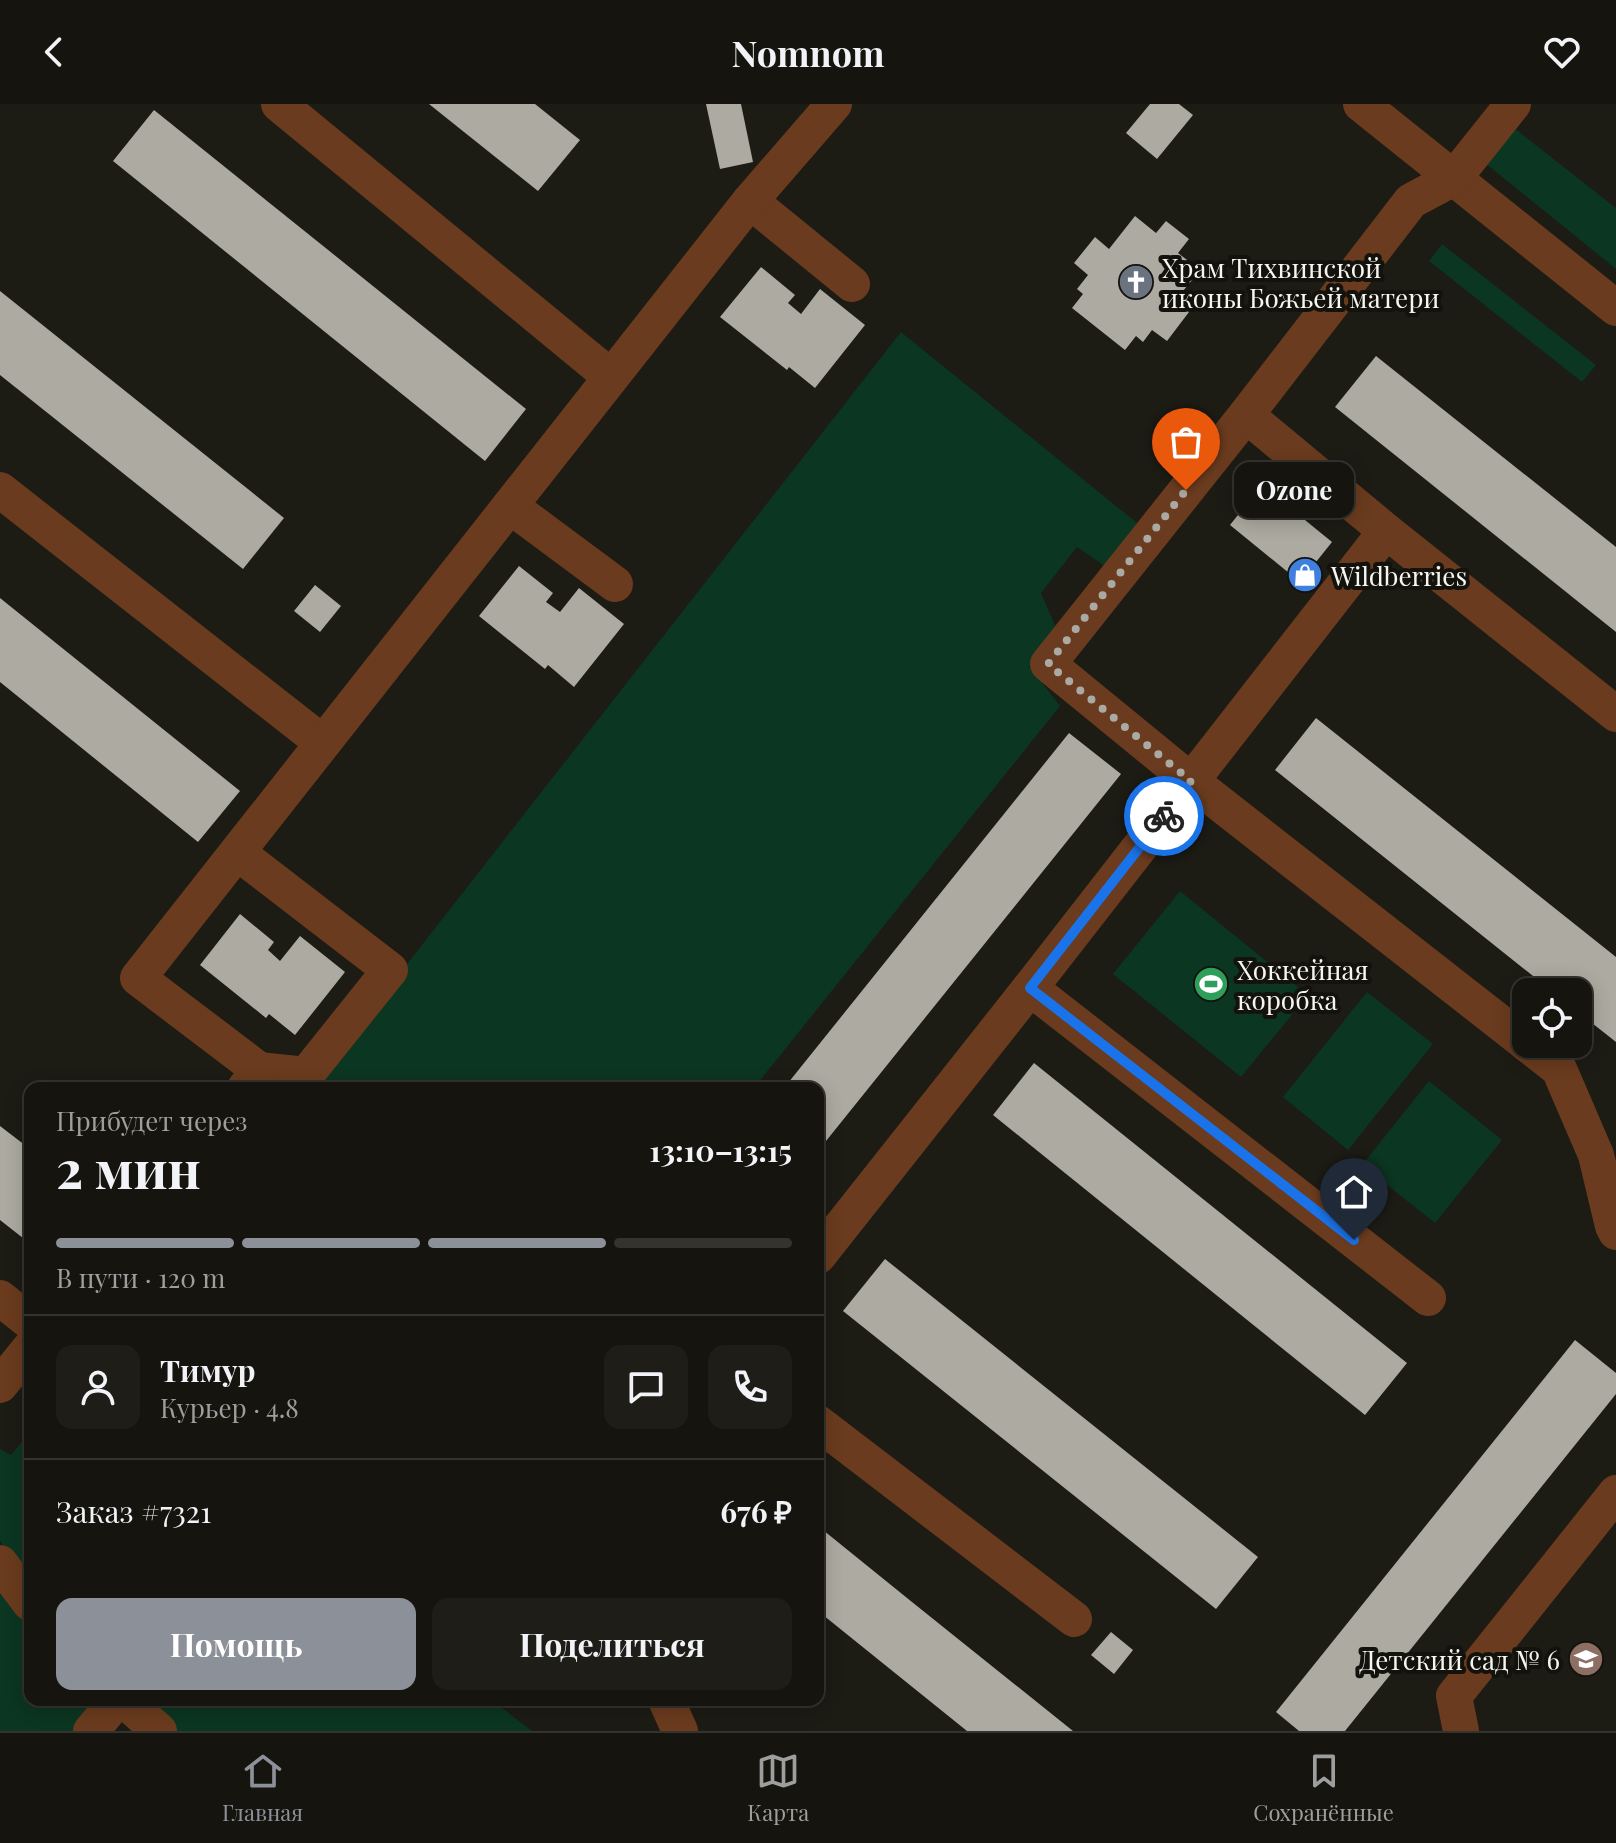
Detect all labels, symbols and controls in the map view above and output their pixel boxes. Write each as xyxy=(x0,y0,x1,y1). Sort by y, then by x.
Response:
text: Nomnom xyxy=(731,28,885,76)
icon: back xyxy=(32,30,76,74)
icon: heart xyxy=(1540,30,1584,74)
place label: Храм Тихвинской иконы Божьей матери xyxy=(1162,250,1440,315)
church icon: Храм Тихвинской иконы Божьей матери xyxy=(1117,263,1155,301)
pin xyxy=(1152,408,1220,490)
icon: bag xyxy=(1164,420,1208,464)
callout: Ozone xyxy=(1234,462,1354,518)
text: Ozone xyxy=(1256,472,1332,507)
shop icon: Wildberries xyxy=(1286,556,1324,594)
place label: Wildberries xyxy=(1330,558,1467,593)
courier xyxy=(1124,776,1204,856)
icon: bike xyxy=(1142,794,1186,838)
place label: Хоккейная коробка xyxy=(1237,952,1369,1017)
sports icon: Хоккейная коробка xyxy=(1192,965,1230,1003)
map controls xyxy=(1512,978,1592,1058)
button: locate xyxy=(1512,978,1592,1058)
text: Прибудет через xyxy=(56,1103,248,1138)
text: 13:10–13:15 xyxy=(649,1130,792,1170)
text: 2 мин xyxy=(56,1133,201,1202)
pin xyxy=(1320,1158,1388,1240)
icon: home xyxy=(1332,1170,1376,1214)
text: В пути · 120 m xyxy=(56,1260,225,1295)
button: person xyxy=(56,1345,140,1429)
button: chat xyxy=(604,1345,688,1429)
button: phone xyxy=(708,1345,792,1429)
text: Тимур xyxy=(160,1350,256,1390)
text: Курьер · 4.8 xyxy=(160,1390,299,1425)
text: Заказ #7321 xyxy=(56,1491,211,1531)
text: 676 ₽ xyxy=(720,1491,792,1531)
button: Помощь xyxy=(56,1598,416,1690)
button: Поделиться xyxy=(432,1598,792,1690)
school or university icon: Детский сад № 6 xyxy=(1567,1640,1605,1678)
place label: Детский сад № 6 xyxy=(1359,1642,1560,1677)
tab: Главная xyxy=(222,1749,303,1827)
tab: Карта xyxy=(747,1749,809,1827)
tab: Сохранённые xyxy=(1253,1749,1394,1827)

